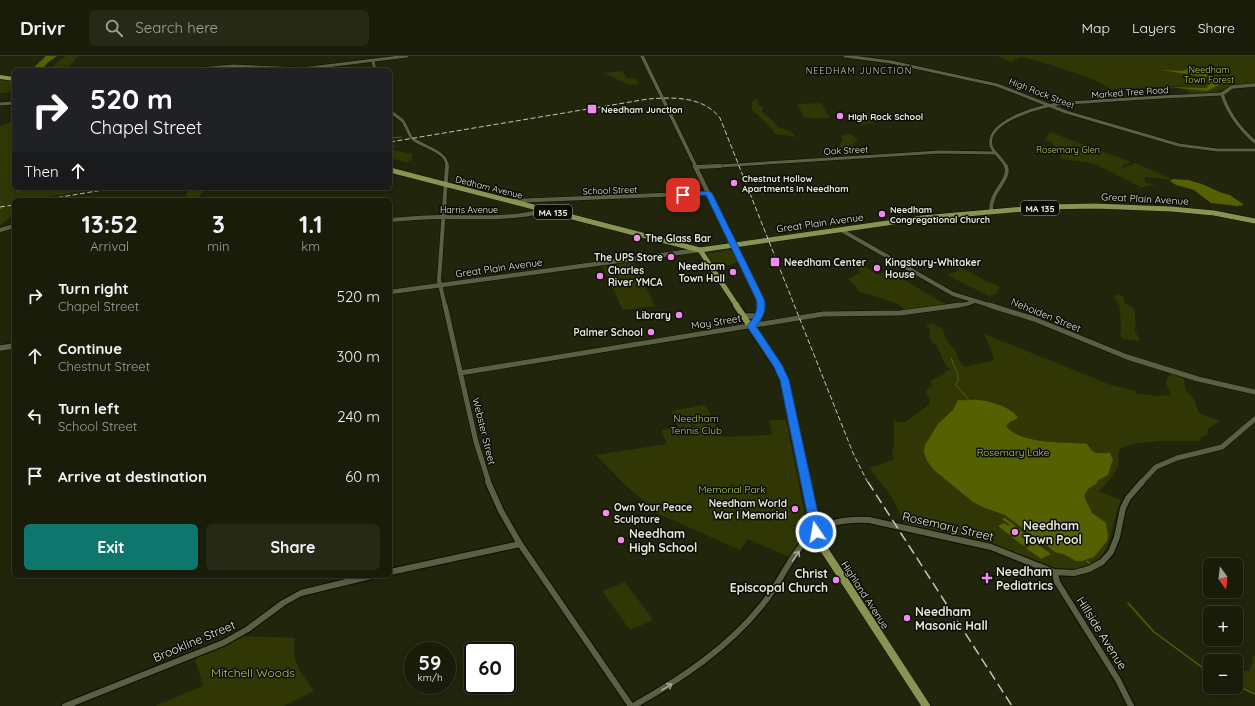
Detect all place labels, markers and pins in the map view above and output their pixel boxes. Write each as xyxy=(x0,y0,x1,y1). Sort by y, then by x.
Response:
marker: Needham Junction xyxy=(586,103,598,115)
place label: Needham Junction xyxy=(601,104,683,115)
marker: High Rock School xyxy=(835,111,845,121)
place label: High Rock School xyxy=(848,111,923,122)
place label: Chestnut Hollow Apartments in Needham xyxy=(742,173,848,194)
pin xyxy=(666,178,700,212)
marker: Chestnut Hollow Apartments in Needham xyxy=(729,178,739,188)
place label: Needham Congregational Church xyxy=(890,204,990,225)
marker: Needham Congregational Church xyxy=(877,209,887,219)
place label: The Glass Bar xyxy=(645,232,712,245)
marker: The Glass Bar xyxy=(632,233,642,243)
place label: The UPS Store xyxy=(594,251,663,264)
marker: The UPS Store xyxy=(666,252,676,262)
marker: Needham Center xyxy=(769,256,781,268)
place label: Needham Center xyxy=(784,256,867,269)
place label: Kingsbury-Whitaker House xyxy=(885,256,982,281)
place label: Needham Town Hall xyxy=(678,260,725,285)
marker: Kingsbury-Whitaker House xyxy=(872,263,882,273)
place label: Charles River YMCA xyxy=(608,264,663,289)
marker: Needham Town Hall xyxy=(728,267,738,277)
marker: Charles River YMCA xyxy=(595,271,605,281)
place label: Library xyxy=(636,309,671,322)
marker: Library xyxy=(674,310,684,320)
place label: Palmer School xyxy=(574,326,643,339)
marker: Palmer School xyxy=(646,327,656,337)
place label: Needham World War I Memorial xyxy=(709,497,787,522)
place label: Own Your Peace Sculpture xyxy=(614,501,692,526)
marker: Needham World War I Memorial xyxy=(790,504,800,514)
marker: Own Your Peace Sculpture xyxy=(601,508,611,518)
place label: Needham Town Pool xyxy=(1023,518,1082,547)
place label: Needham High School xyxy=(629,526,697,555)
marker: Needham Town Pool xyxy=(1010,527,1020,537)
marker: Needham High School xyxy=(616,535,626,545)
place label: Needham Pediatrics xyxy=(996,564,1053,593)
place label: Christ Episcopal Church xyxy=(730,566,828,595)
marker: Needham Pediatrics xyxy=(981,572,993,584)
marker: Christ Episcopal Church xyxy=(831,575,841,585)
place label: Needham Masonic Hall xyxy=(915,604,988,633)
marker: Needham Masonic Hall xyxy=(902,613,912,623)

